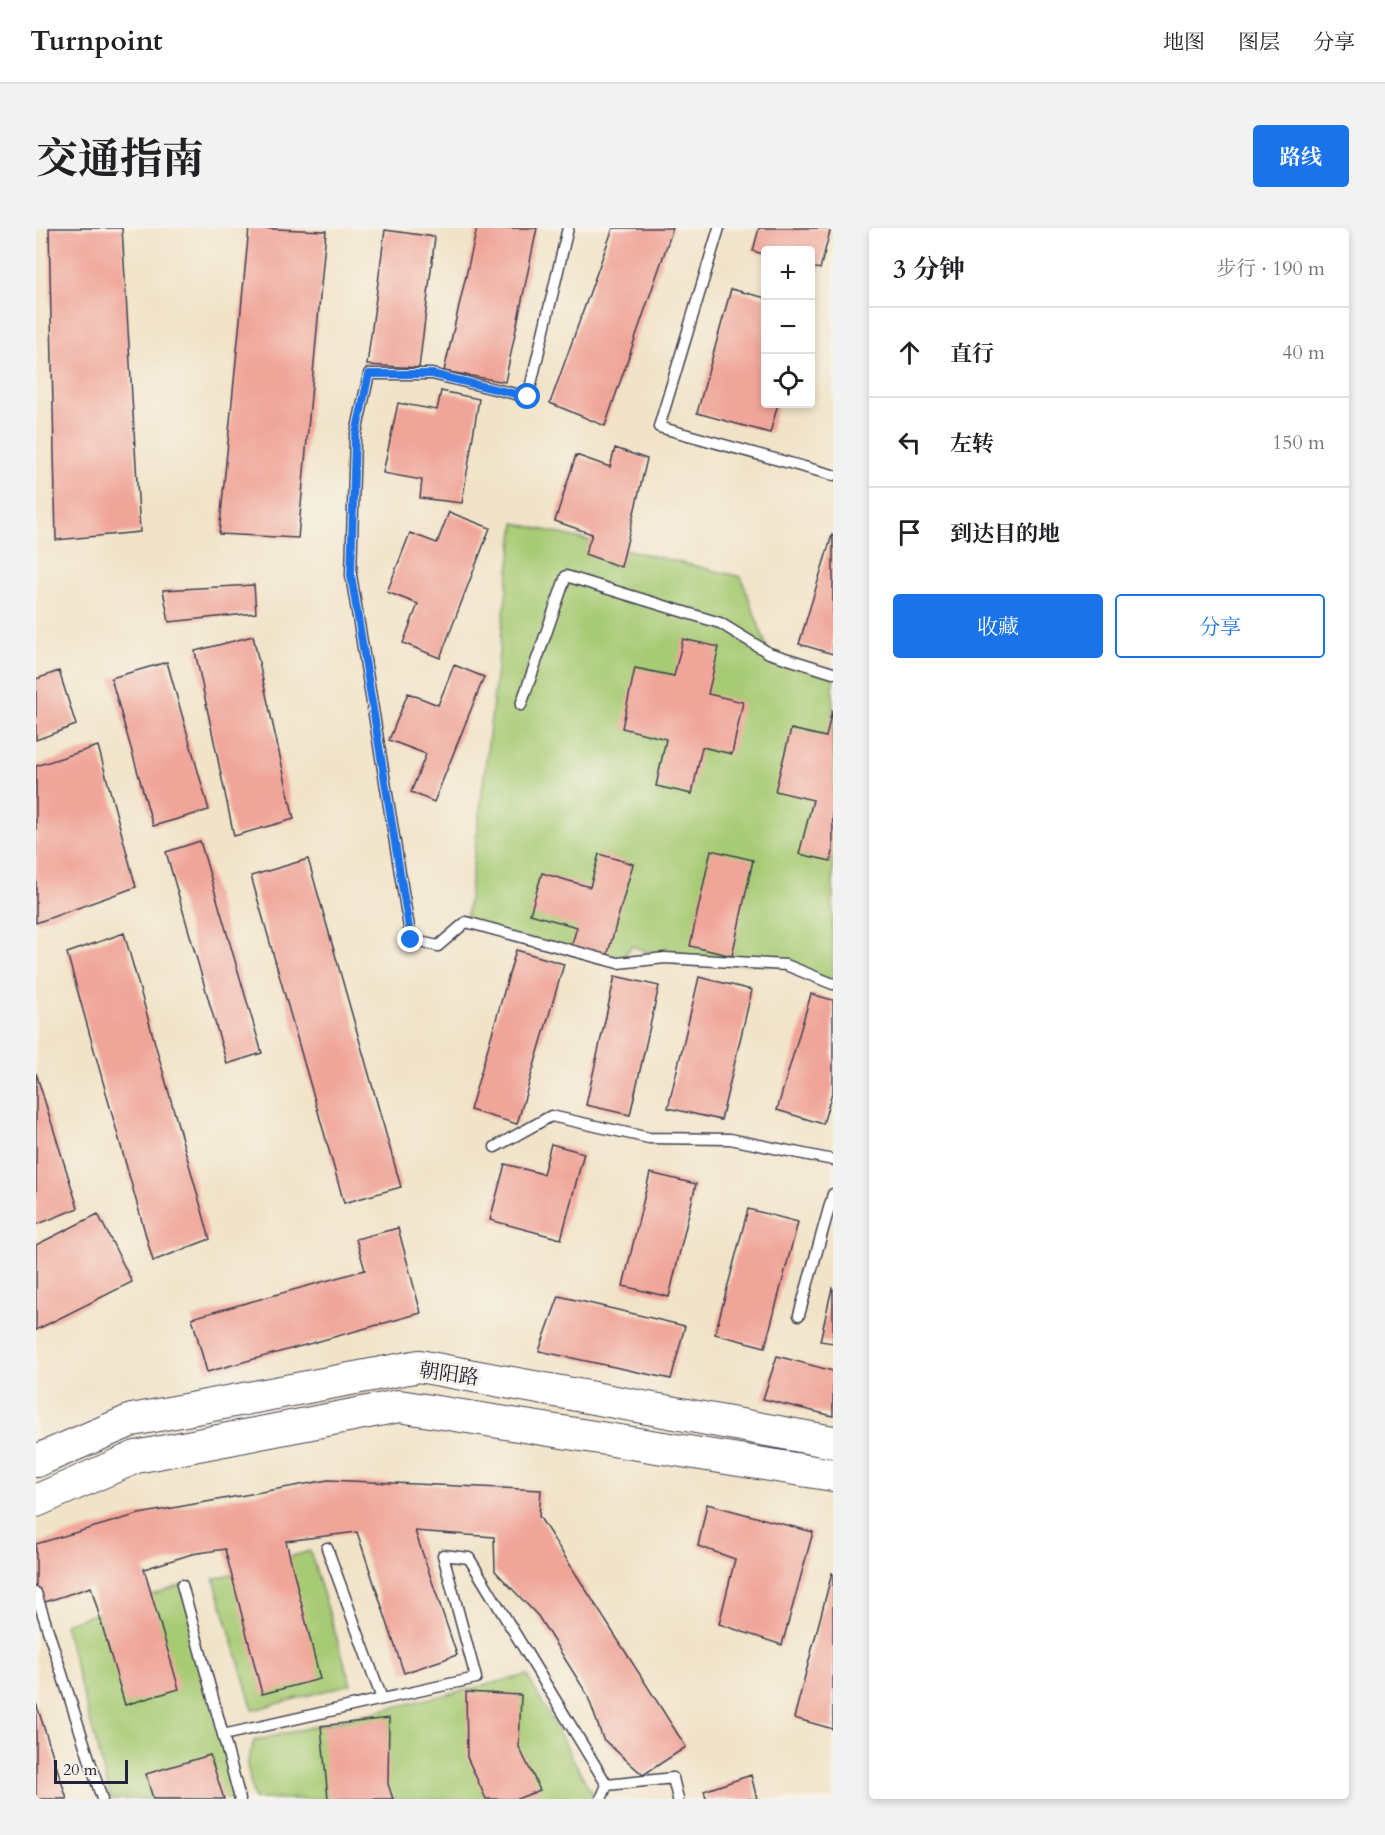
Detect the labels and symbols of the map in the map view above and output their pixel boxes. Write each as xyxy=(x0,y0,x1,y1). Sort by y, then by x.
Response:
route start xyxy=(514,383,540,409)
route end xyxy=(397,926,423,952)
street label: 朝阳路 xyxy=(417,1356,481,1392)
scale bar xyxy=(54,1757,128,1784)

